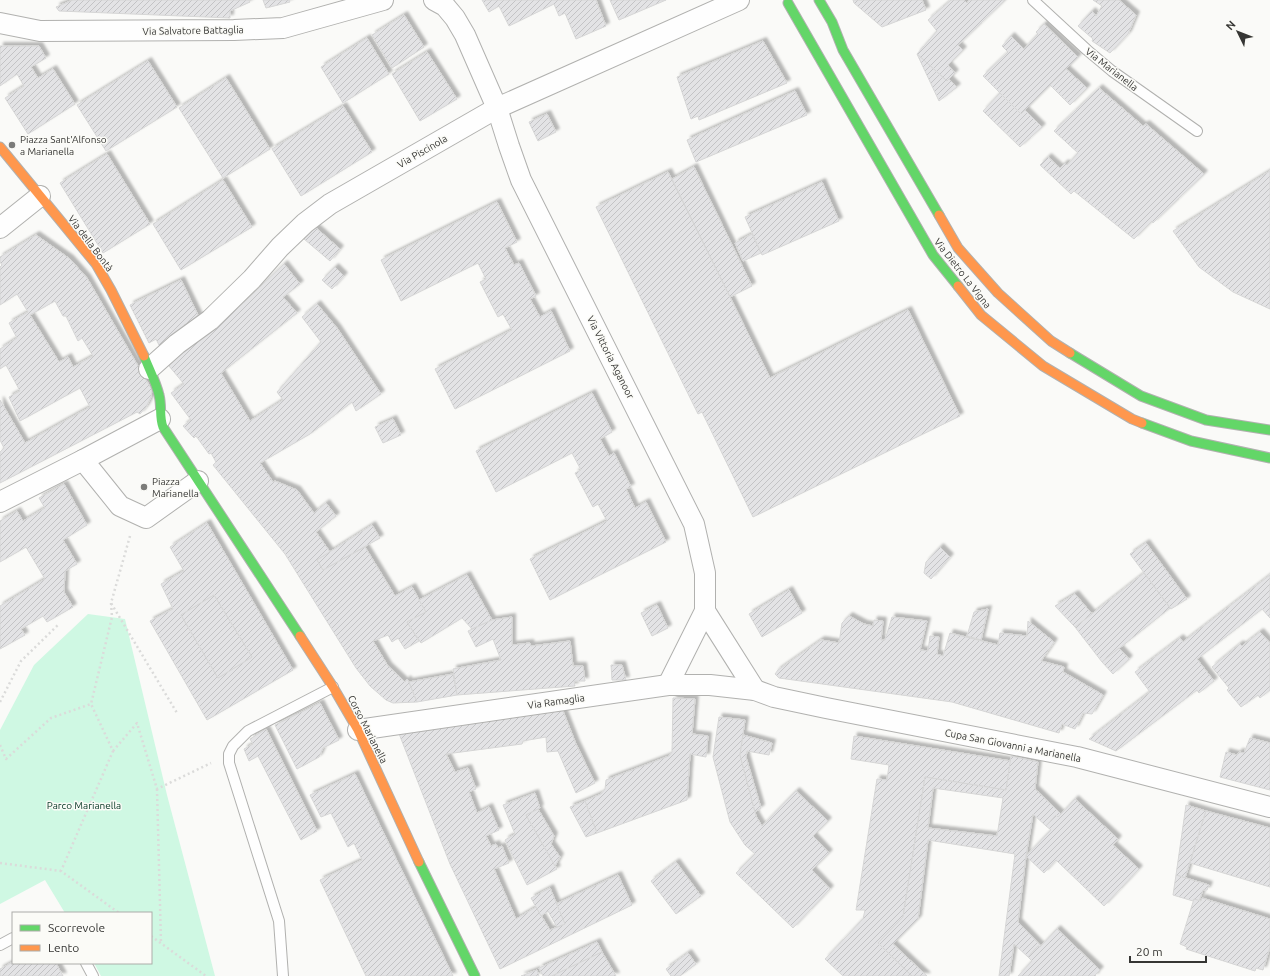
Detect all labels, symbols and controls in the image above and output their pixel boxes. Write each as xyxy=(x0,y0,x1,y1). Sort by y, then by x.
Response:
north arrow xyxy=(1218,12,1258,52)
text: N xyxy=(1223,18,1238,32)
street label: Via Salvatore Battaglia xyxy=(142,24,244,37)
street label: Via Marianella xyxy=(1083,46,1140,93)
street label: Via Piscinola xyxy=(395,133,449,170)
place label: Piazza Sant'Alfonso a Marianella xyxy=(20,134,107,157)
marker: Piazza Sant'Alfonso a Marianella xyxy=(7,140,17,150)
street label: Via della Bontà xyxy=(66,213,115,274)
street label: Via Dietro La Vigna xyxy=(932,236,993,310)
street label: Via Vittoria Aganoor xyxy=(585,314,636,401)
place label: Piazza Marianella xyxy=(152,476,199,499)
marker: Piazza Marianella xyxy=(139,482,149,492)
street label: Via Ramaglia xyxy=(527,692,585,711)
street label: Corso Marianella xyxy=(346,693,389,765)
street label: Cupa San Giovanni a Marianella xyxy=(944,727,1082,764)
park label: Parco Marianella xyxy=(47,800,121,811)
legend xyxy=(12,912,152,964)
text: Scorrevole xyxy=(48,921,105,934)
scale bar xyxy=(1130,938,1206,964)
text: Lento xyxy=(48,941,79,954)
text: 20 m xyxy=(1136,945,1163,958)

